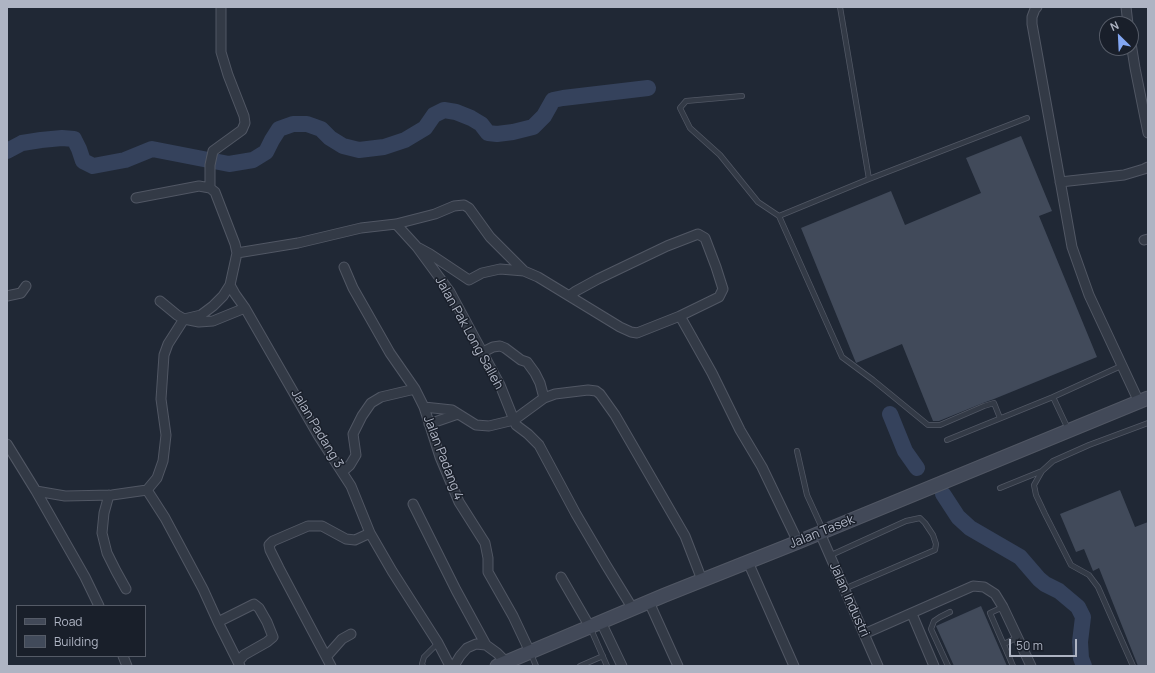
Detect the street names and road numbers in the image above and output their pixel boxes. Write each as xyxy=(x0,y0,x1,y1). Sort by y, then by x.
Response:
street label: Jalan Pak Long Salleh xyxy=(431,274,507,392)
street label: Jalan Padang 3 xyxy=(287,387,347,471)
street label: Jalan Padang 4 xyxy=(420,414,466,502)
street label: Jalan Tasek xyxy=(787,512,857,552)
street label: Jalan Industri xyxy=(826,560,872,640)

